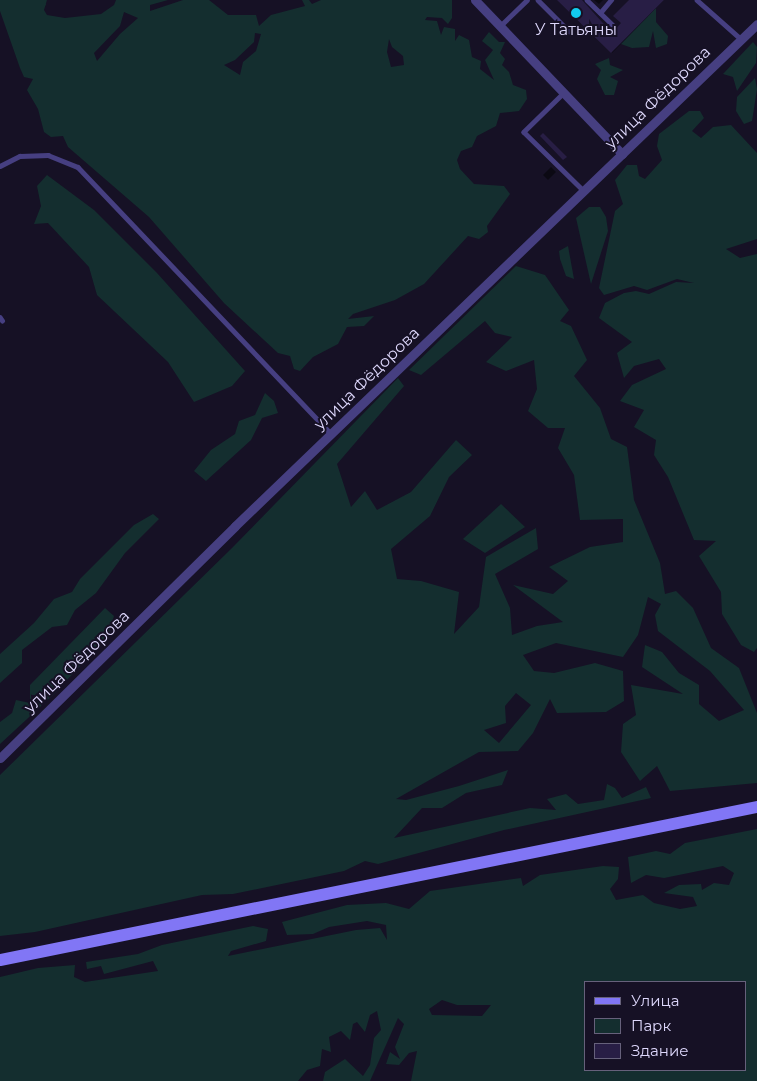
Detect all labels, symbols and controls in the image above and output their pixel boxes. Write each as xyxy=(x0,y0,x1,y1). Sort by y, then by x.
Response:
marker: У Татьяны xyxy=(570,7,582,19)
place label: У Татьяны xyxy=(535,20,617,40)
street label: улица Фёдорова xyxy=(601,43,715,153)
street label: улица Фёдорова xyxy=(310,324,424,434)
street label: улица Фёдорова xyxy=(20,607,134,717)
legend xyxy=(584,981,747,1071)
text: Улица xyxy=(631,991,679,1010)
text: Парк xyxy=(631,1016,671,1035)
text: Здание xyxy=(631,1041,689,1060)

